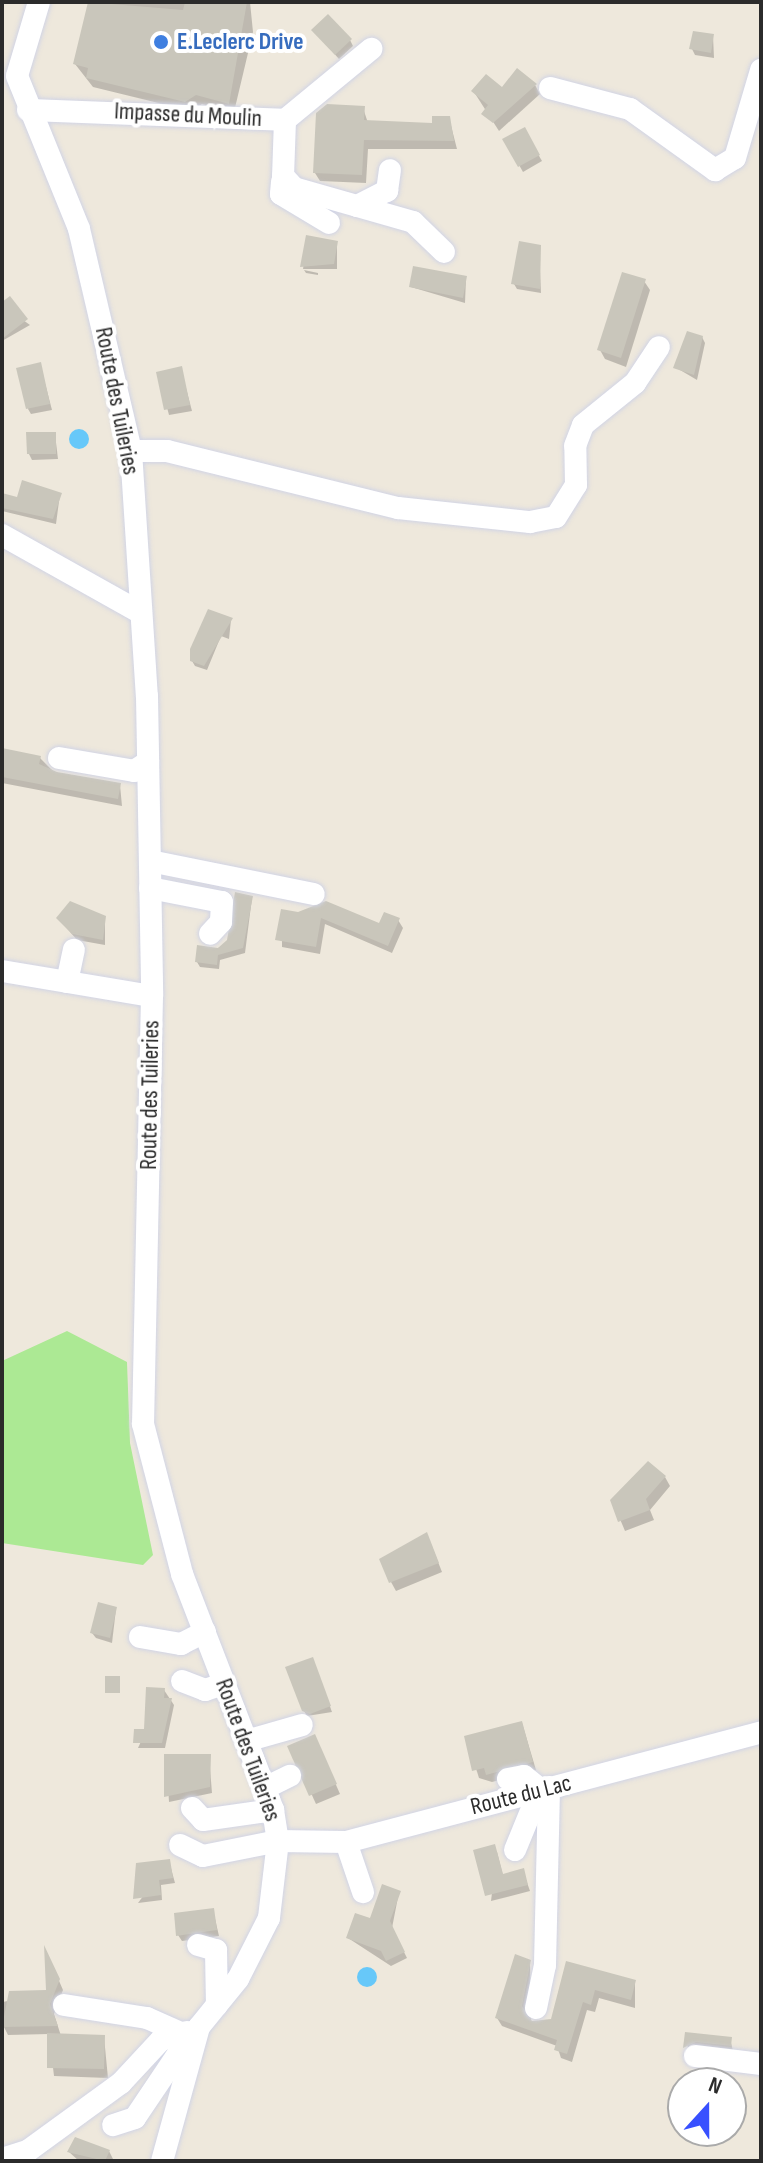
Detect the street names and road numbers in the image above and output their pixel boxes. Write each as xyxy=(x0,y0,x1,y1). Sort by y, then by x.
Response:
street label: Impasse du Moulin xyxy=(114,97,262,133)
street label: Route des Tuileries xyxy=(89,325,145,477)
street label: Route des Tuileries xyxy=(134,1020,166,1170)
street label: Route des Tuileries xyxy=(209,1675,287,1825)
street label: Route du Lac xyxy=(468,1769,574,1821)

